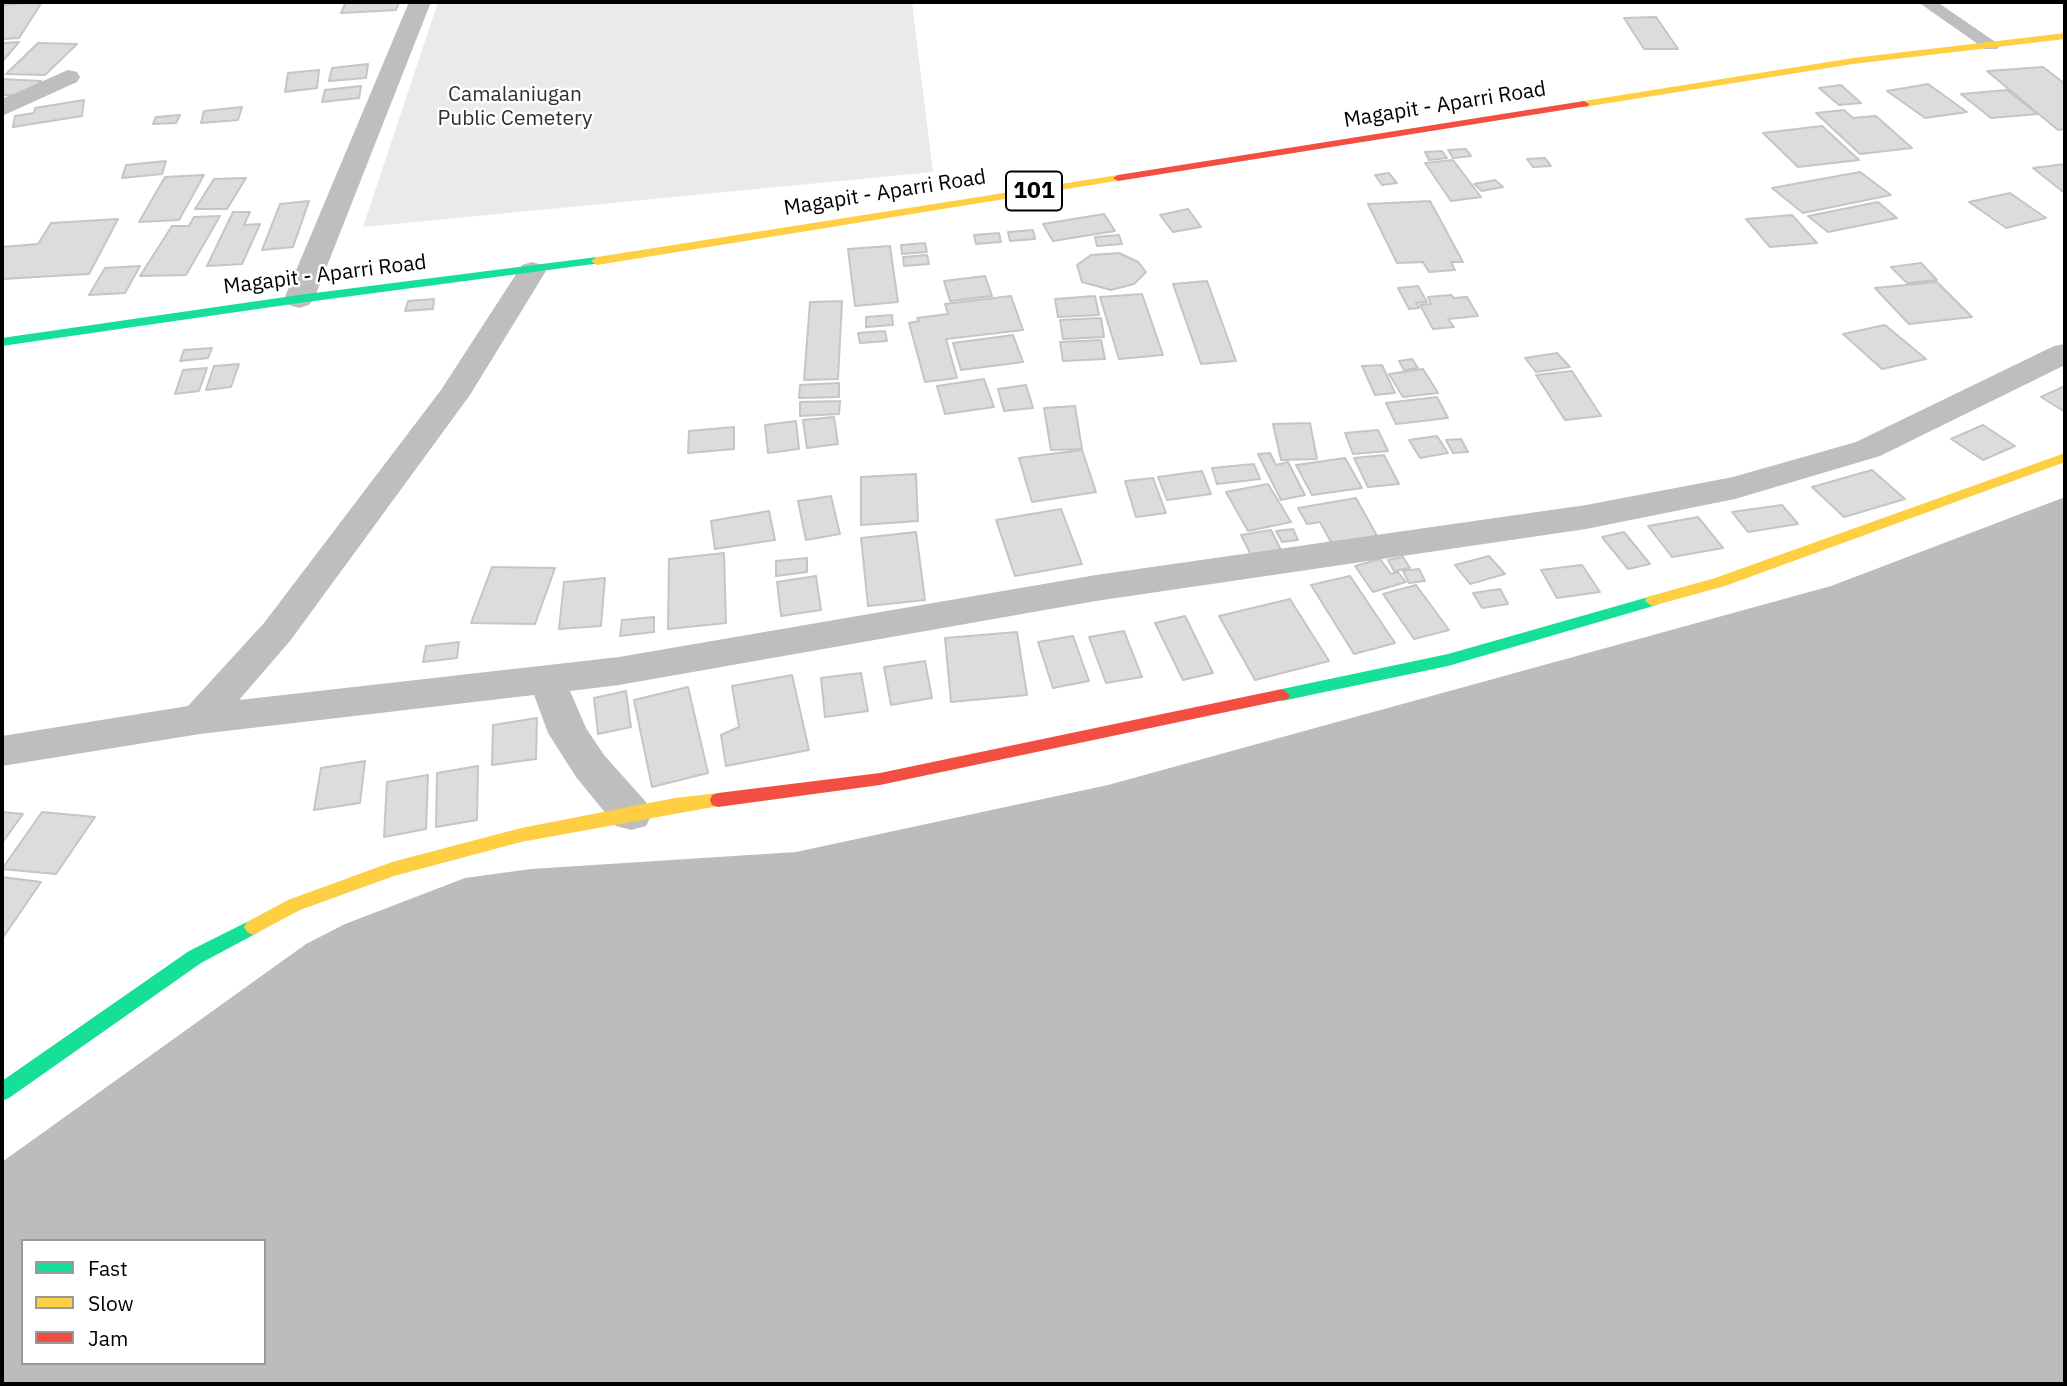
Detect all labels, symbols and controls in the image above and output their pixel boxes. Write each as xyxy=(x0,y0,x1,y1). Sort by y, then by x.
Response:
street label: Magapit - Aparri Road xyxy=(1342,77,1548,133)
park label: Camalaniugan Public Cemetery xyxy=(438,82,592,132)
street label: Magapit - Aparri Road xyxy=(782,165,988,221)
road number: 101 xyxy=(1006,172,1062,210)
street label: Magapit - Aparri Road xyxy=(222,250,428,300)
legend xyxy=(21,1239,266,1365)
text: Fast xyxy=(88,1254,128,1282)
text: Slow xyxy=(88,1289,134,1317)
text: Jam xyxy=(88,1324,128,1352)

